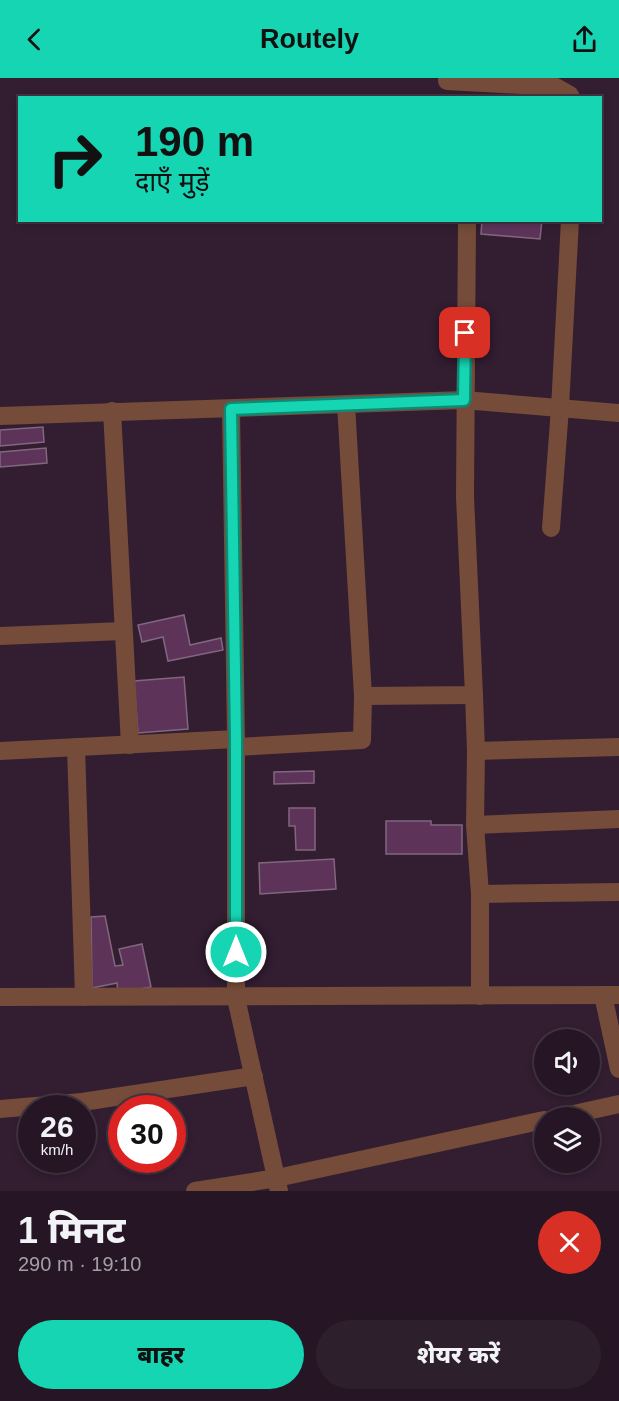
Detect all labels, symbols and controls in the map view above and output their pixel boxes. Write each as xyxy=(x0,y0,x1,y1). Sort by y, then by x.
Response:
icon: back xyxy=(18,23,51,56)
icon: share xyxy=(568,23,601,56)
text: Routely xyxy=(260,24,359,54)
text: 190 m xyxy=(135,118,254,165)
icon: right xyxy=(36,120,114,198)
text: दाएँ मुड़ें xyxy=(135,167,209,197)
pin xyxy=(439,307,490,358)
icon: arrive xyxy=(448,316,481,349)
position arrow xyxy=(204,920,268,984)
map controls xyxy=(534,1029,600,1173)
button: sound xyxy=(534,1029,600,1095)
speed limit sign: 30 xyxy=(108,1095,186,1173)
button: layers xyxy=(534,1107,600,1173)
text: 26 xyxy=(40,1110,74,1143)
text: km/h xyxy=(41,1141,73,1158)
text: 1 मिनट xyxy=(18,1210,126,1251)
button: close xyxy=(538,1211,601,1274)
text: 290 m · 19:10 xyxy=(18,1253,141,1275)
button: बाहर xyxy=(18,1320,304,1389)
button: शेयर करें xyxy=(316,1320,601,1389)

